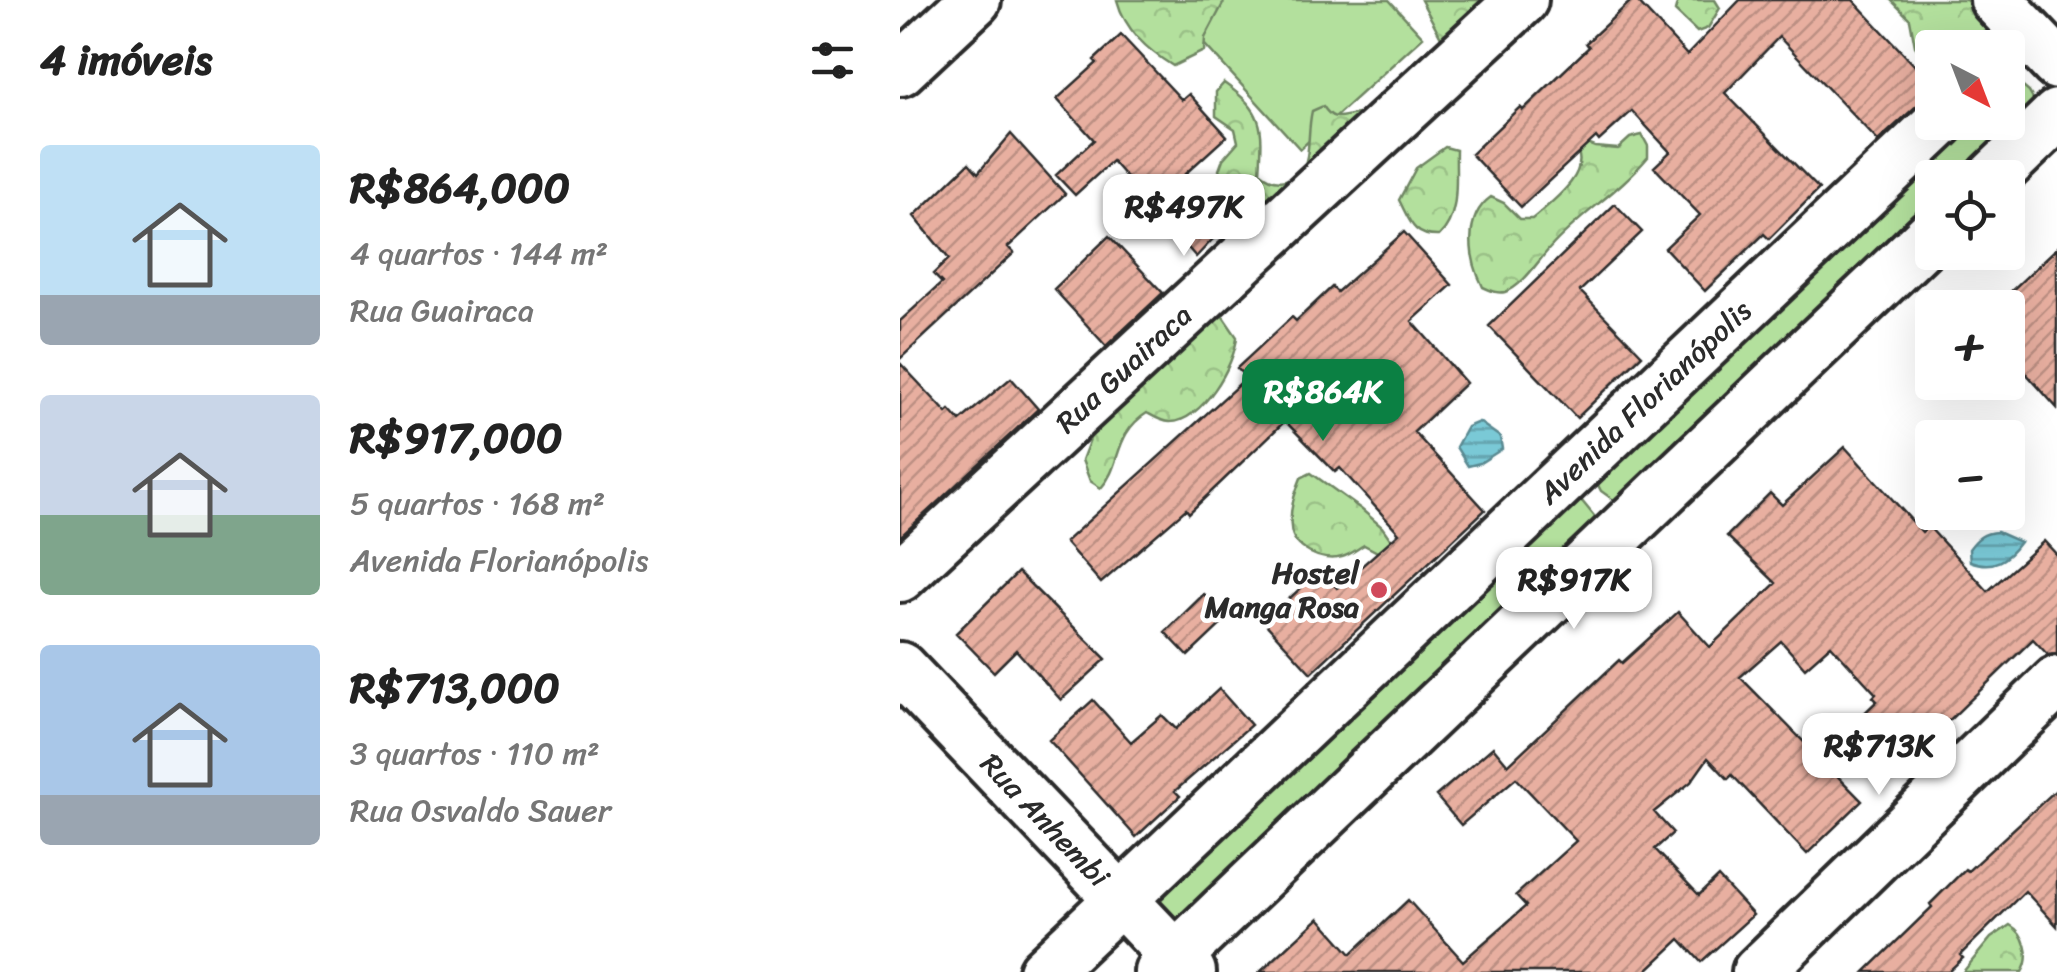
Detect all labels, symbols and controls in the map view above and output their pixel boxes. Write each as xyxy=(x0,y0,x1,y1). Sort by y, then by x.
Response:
text: 4 imóveis xyxy=(40,23,212,97)
north arrow xyxy=(1915,30,2025,140)
map controls xyxy=(1915,30,2025,530)
icon: filters xyxy=(805,33,860,88)
text: R$864,000 xyxy=(350,151,570,225)
button: locate xyxy=(1915,160,2025,270)
pin: R$497K xyxy=(1103,174,1265,259)
text: R$497K xyxy=(1125,178,1243,235)
icon: home xyxy=(120,185,240,305)
text: 4 quartos · 144 m² xyxy=(350,225,608,282)
text: Rua Guairaca xyxy=(350,282,534,339)
street label: Avenida Florianópolis xyxy=(1524,286,1765,519)
street label: Rua Guairaca xyxy=(1042,290,1206,447)
button: + xyxy=(1915,290,2025,400)
pin: R$864K xyxy=(1242,359,1404,444)
text: R$864K xyxy=(1264,363,1382,420)
text: R$917,000 xyxy=(350,401,562,475)
button: − xyxy=(1915,420,2025,530)
icon: home xyxy=(120,435,240,555)
text: 5 quartos · 168 m² xyxy=(350,475,605,532)
text: Avenida Florianópolis xyxy=(350,532,648,589)
place label: Hostel Manga Rosa xyxy=(1204,546,1360,634)
pin: R$917K xyxy=(1493,547,1655,632)
text: R$917K xyxy=(1518,551,1630,608)
marker: Hostel Manga Rosa xyxy=(1368,579,1390,601)
text: R$713,000 xyxy=(350,651,560,725)
icon: home xyxy=(120,685,240,805)
pin: R$713K xyxy=(1798,713,1960,798)
text: R$713K xyxy=(1824,717,1934,774)
text: 3 quartos · 110 m² xyxy=(350,725,600,782)
street label: Rua Anhembi xyxy=(966,739,1125,902)
text: Rua Osvaldo Sauer xyxy=(350,782,611,839)

